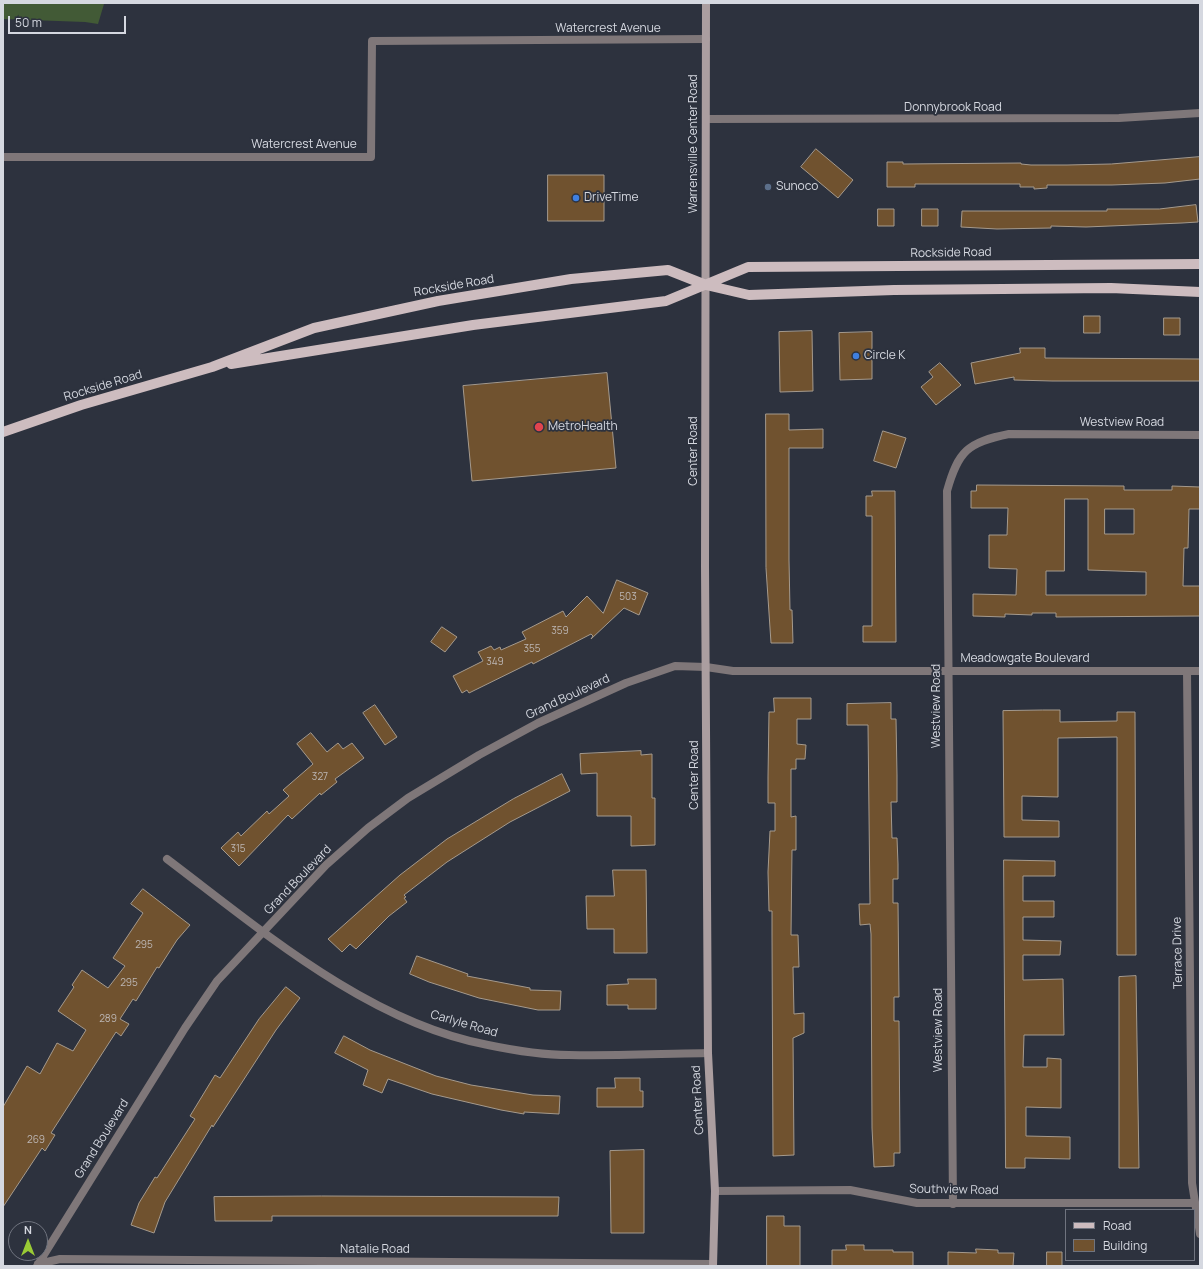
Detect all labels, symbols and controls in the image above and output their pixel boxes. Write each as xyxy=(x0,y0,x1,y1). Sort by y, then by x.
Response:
scale bar xyxy=(10,8,128,34)
text: 50 m xyxy=(15,14,42,31)
street label: Watercrest Avenue xyxy=(555,22,661,36)
street label: Warrensville Center Road xyxy=(687,74,701,214)
street label: Donnybrook Road xyxy=(904,101,1002,115)
street label: Watercrest Avenue xyxy=(251,138,357,152)
place label: Sunoco xyxy=(776,180,818,194)
marker: Sunoco xyxy=(763,182,773,192)
place label: DriveTime xyxy=(584,191,638,205)
marker: DriveTime xyxy=(571,193,581,203)
street label: Rockside Road xyxy=(910,245,992,261)
street label: Rockside Road xyxy=(413,272,495,300)
place label: Circle K xyxy=(864,349,905,363)
marker: Circle K xyxy=(851,351,861,361)
street label: Rockside Road xyxy=(62,367,144,405)
street label: Center Road xyxy=(687,416,701,486)
street label: Westview Road xyxy=(1080,416,1164,430)
place label: MetroHealth xyxy=(548,420,618,434)
marker: MetroHealth xyxy=(533,421,545,433)
house number: 503 xyxy=(619,591,637,603)
house number: 359 xyxy=(551,625,569,637)
house number: 355 xyxy=(523,643,541,655)
street label: Meadowgate Boulevard xyxy=(960,652,1090,666)
house number: 349 xyxy=(486,656,504,668)
street label: Westview Road xyxy=(930,664,944,748)
street label: Grand Boulevard xyxy=(524,671,612,723)
street label: Center Road xyxy=(688,740,702,810)
house number: 327 xyxy=(312,771,328,783)
street label: Grand Boulevard xyxy=(261,842,335,918)
house number: 315 xyxy=(230,843,246,855)
street label: Terrace Drive xyxy=(1170,917,1186,989)
house number: 295 xyxy=(135,939,153,951)
house number: 295 xyxy=(120,977,138,989)
street label: Westview Road xyxy=(932,988,946,1072)
street label: Carlyle Road xyxy=(429,1008,499,1040)
house number: 289 xyxy=(99,1013,117,1025)
street label: Center Road xyxy=(689,1065,707,1135)
street label: Grand Boulevard xyxy=(72,1097,132,1181)
house number: 269 xyxy=(27,1134,45,1146)
street label: Southview Road xyxy=(909,1182,999,1198)
legend xyxy=(1065,1209,1195,1261)
text: Road xyxy=(1103,1217,1131,1234)
north arrow xyxy=(8,1221,48,1261)
text: N xyxy=(24,1222,32,1237)
text: Building xyxy=(1103,1237,1147,1254)
street label: Natalie Road xyxy=(340,1243,410,1257)

